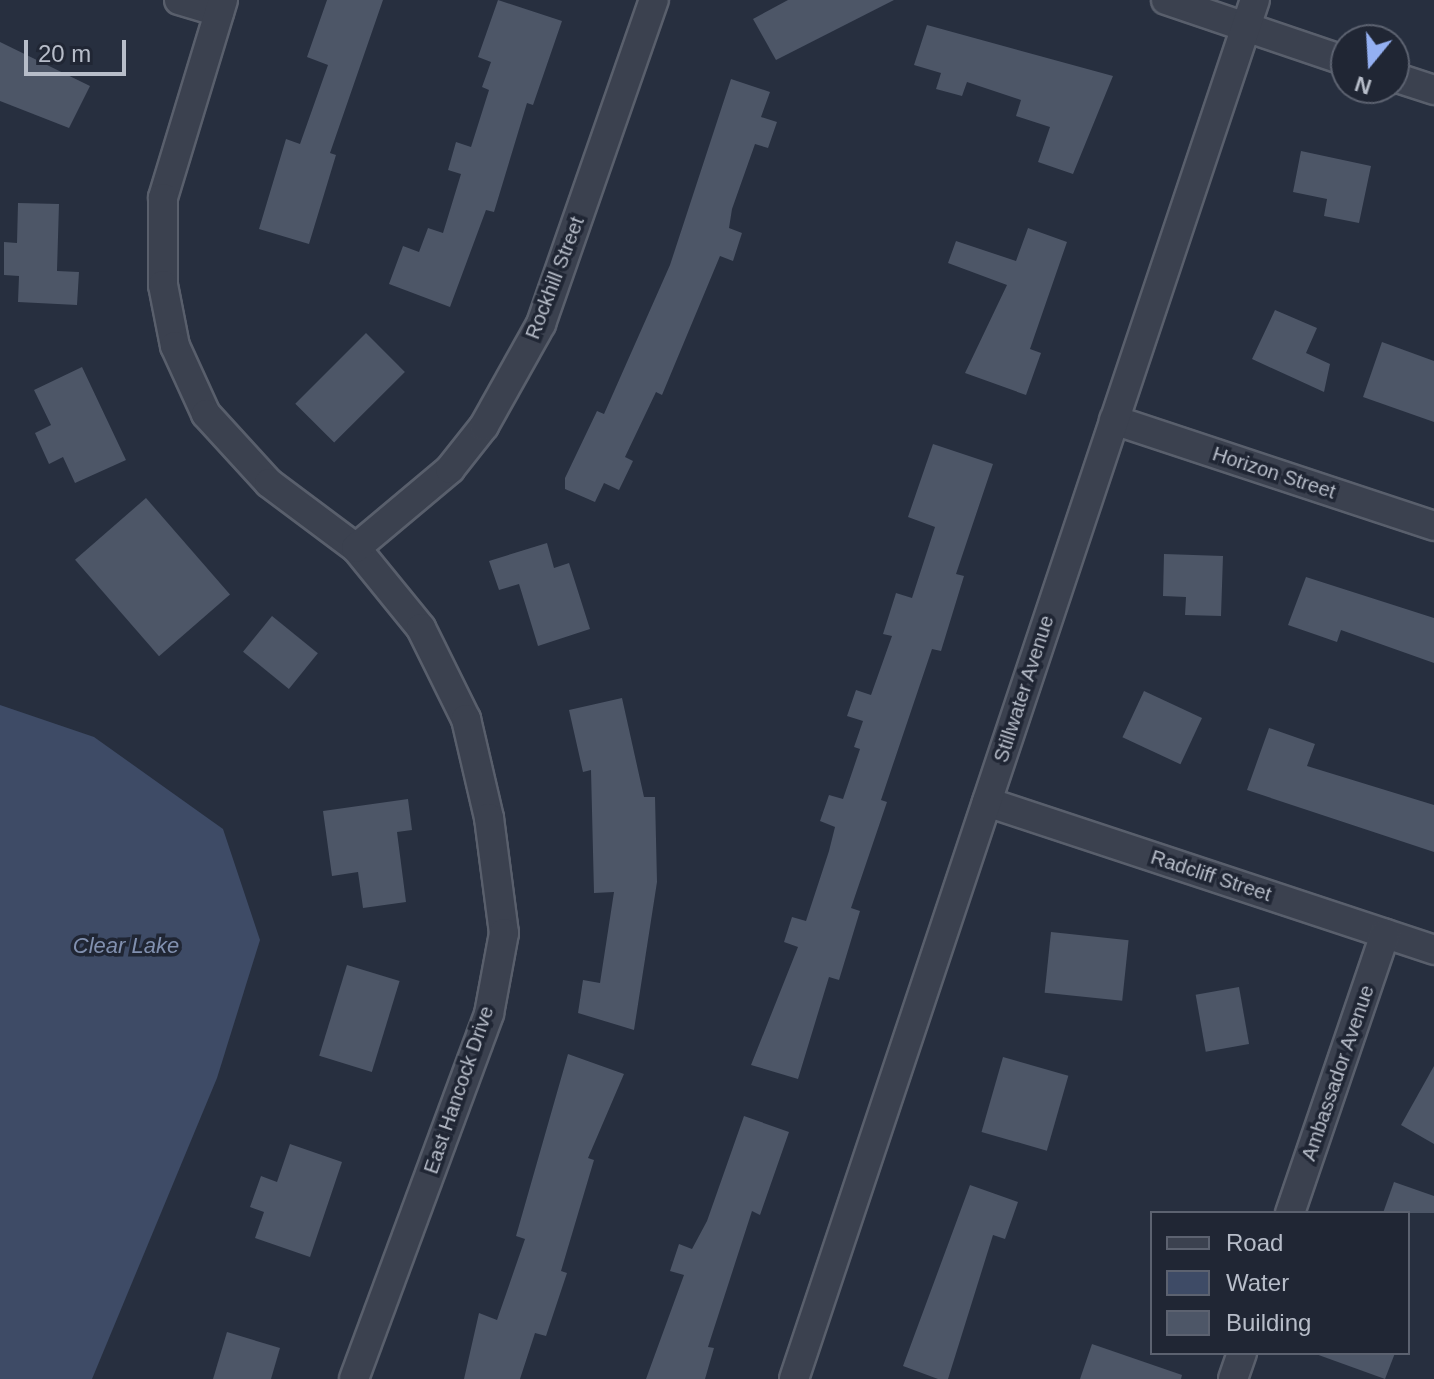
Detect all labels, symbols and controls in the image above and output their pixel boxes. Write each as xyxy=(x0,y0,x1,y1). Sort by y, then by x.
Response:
scale bar xyxy=(28,24,130,74)
north arrow xyxy=(1330,24,1410,104)
text: 20 m xyxy=(38,40,91,67)
text: N xyxy=(1352,71,1374,100)
street label: Rockhill Street xyxy=(521,214,589,342)
street label: Horizon Street xyxy=(1210,442,1338,504)
street label: Stillwater Avenue xyxy=(989,612,1059,766)
street label: Radcliff Street xyxy=(1148,845,1274,907)
water label: Clear Lake xyxy=(73,933,179,959)
street label: Ambassador Avenue xyxy=(1296,981,1380,1165)
street label: East Hancock Drive xyxy=(419,1003,499,1177)
legend xyxy=(1150,1211,1410,1355)
text: Road xyxy=(1226,1229,1283,1256)
text: Water xyxy=(1226,1269,1289,1296)
text: Building xyxy=(1226,1309,1311,1336)

